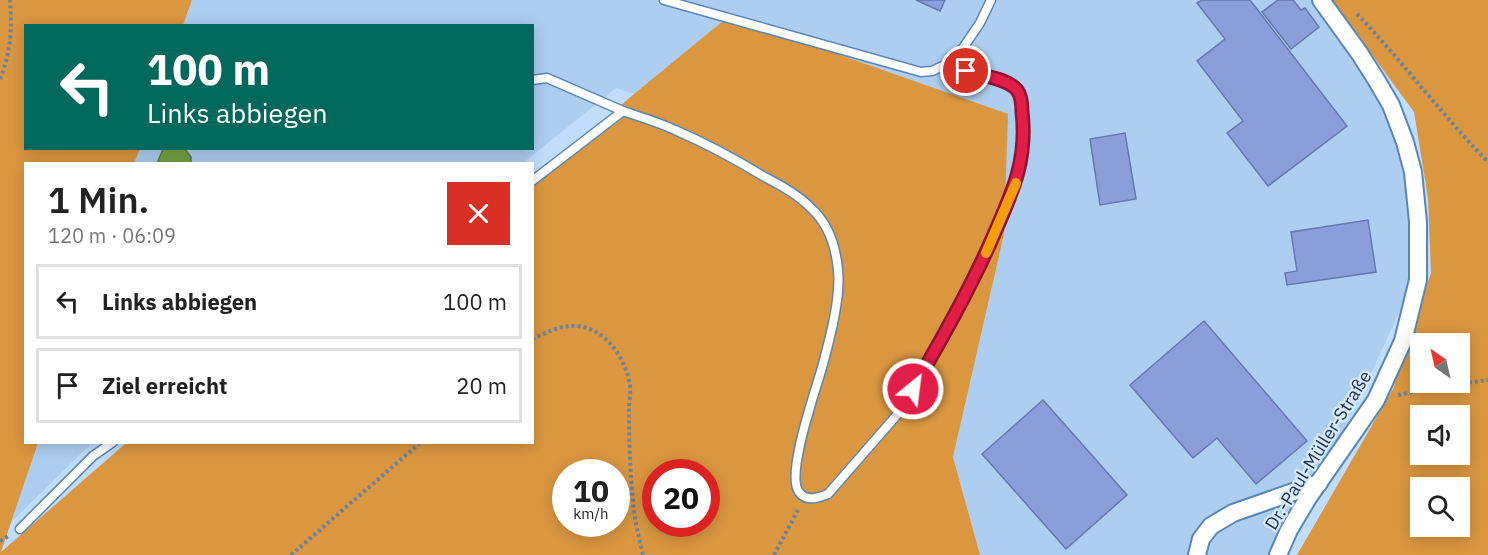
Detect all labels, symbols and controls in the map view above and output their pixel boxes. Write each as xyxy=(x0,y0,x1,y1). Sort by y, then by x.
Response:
text: 100 m xyxy=(147,42,270,97)
pin xyxy=(940,45,991,96)
icon: left xyxy=(48,48,126,126)
icon: arrive xyxy=(949,54,982,87)
text: Links abbiegen xyxy=(147,95,328,130)
text: 1 Min. xyxy=(48,176,149,223)
button: close xyxy=(447,182,510,245)
text: 120 m · 06:09 xyxy=(48,222,176,249)
icon: left xyxy=(51,285,84,318)
text: Links abbiegen xyxy=(102,287,257,316)
text: 100 m xyxy=(443,287,507,316)
north arrow xyxy=(1410,333,1470,393)
map controls xyxy=(1410,333,1470,537)
position arrow xyxy=(881,357,945,421)
street label: Dr.-Paul-Müller-Straße xyxy=(1260,366,1376,534)
icon: arrive xyxy=(51,369,84,402)
text: Ziel erreicht xyxy=(102,371,227,400)
text: 20 m xyxy=(456,371,507,400)
button: sound xyxy=(1410,405,1470,465)
speed limit sign: 20 xyxy=(642,459,720,537)
text: 10 xyxy=(573,471,609,510)
button: search xyxy=(1410,477,1470,537)
text: km/h xyxy=(573,504,609,523)

